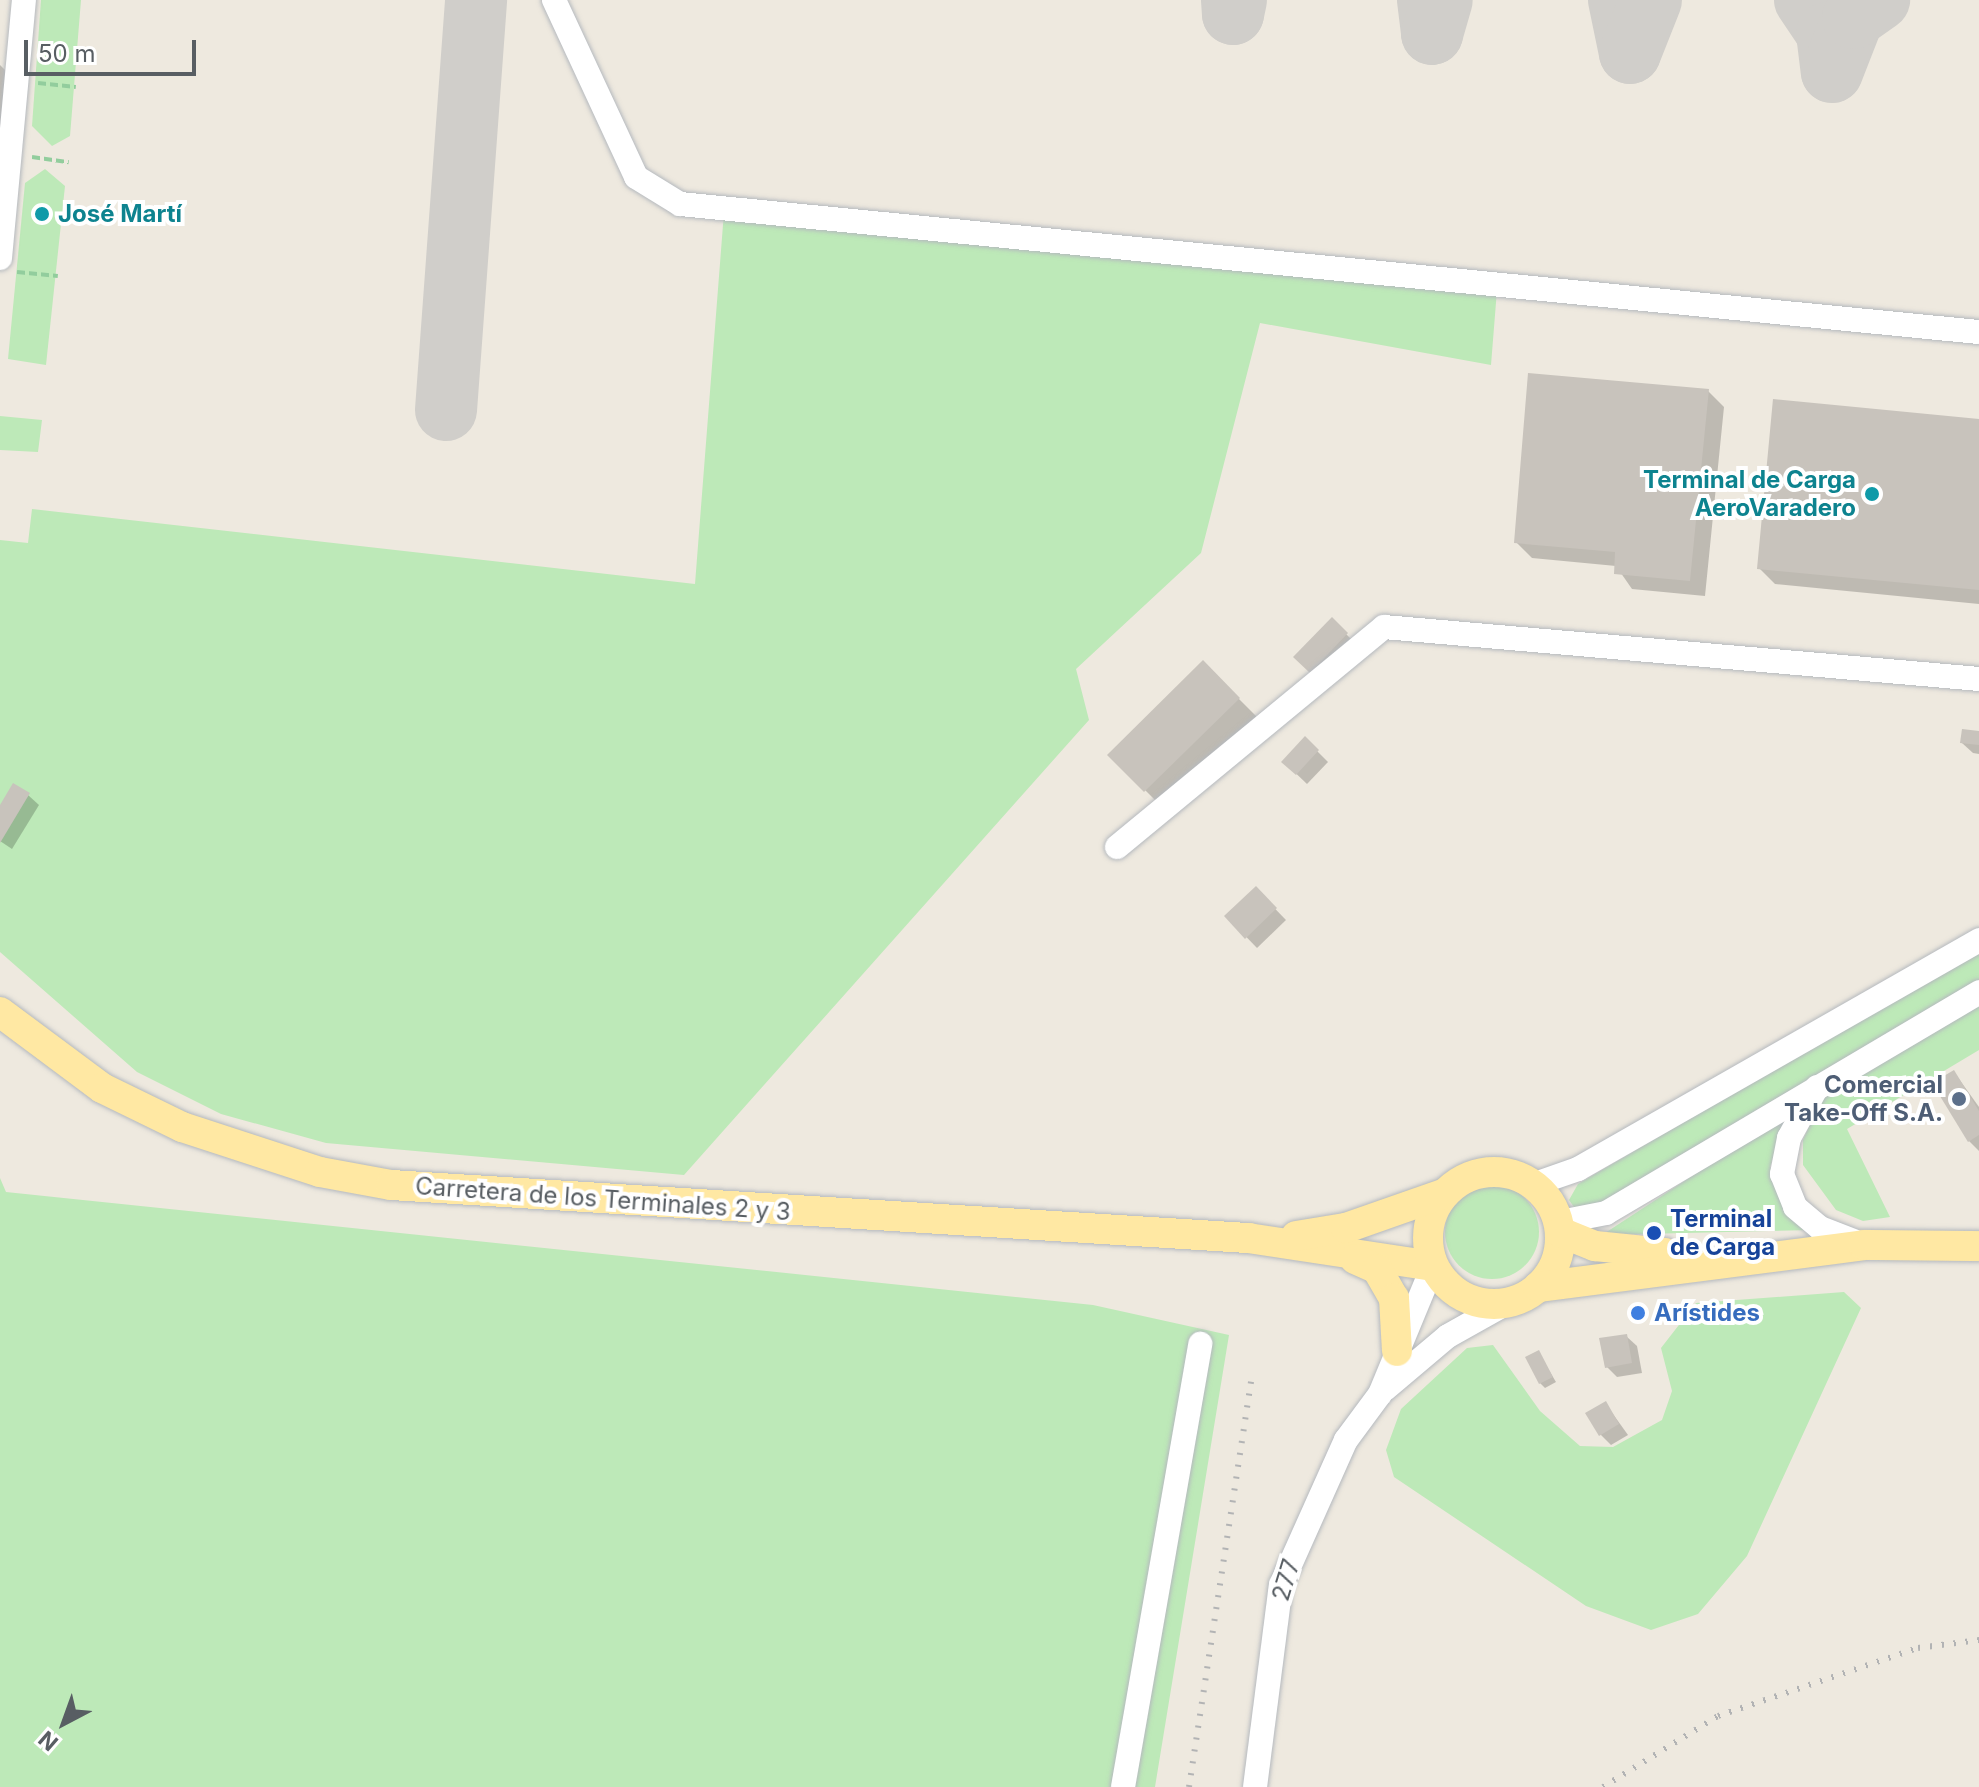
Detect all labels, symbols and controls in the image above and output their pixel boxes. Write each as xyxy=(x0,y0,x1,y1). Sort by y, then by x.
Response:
scale bar xyxy=(28,24,200,74)
text: 50 m xyxy=(38,39,96,68)
place label: José Martí xyxy=(58,200,182,228)
marker: José Martí xyxy=(33,205,51,223)
place label: Terminal de Carga AeroVaradero xyxy=(1643,466,1856,522)
marker: Terminal de Carga AeroVaradero xyxy=(1863,485,1881,503)
place label: Comercial Take-Off S.A. xyxy=(1784,1071,1943,1127)
marker: Comercial Take-Off S.A. xyxy=(1950,1090,1968,1108)
street label: Carretera de los Terminales 2 y 3 xyxy=(414,1172,792,1226)
place label: Terminal de Carga xyxy=(1670,1205,1775,1261)
marker: Terminal de Carga xyxy=(1645,1224,1663,1242)
place label: Arístides xyxy=(1654,1299,1760,1327)
marker: Arístides xyxy=(1629,1304,1647,1322)
street label: 277 xyxy=(1266,1556,1306,1604)
north arrow xyxy=(24,1683,104,1763)
text: N xyxy=(33,1726,63,1756)

